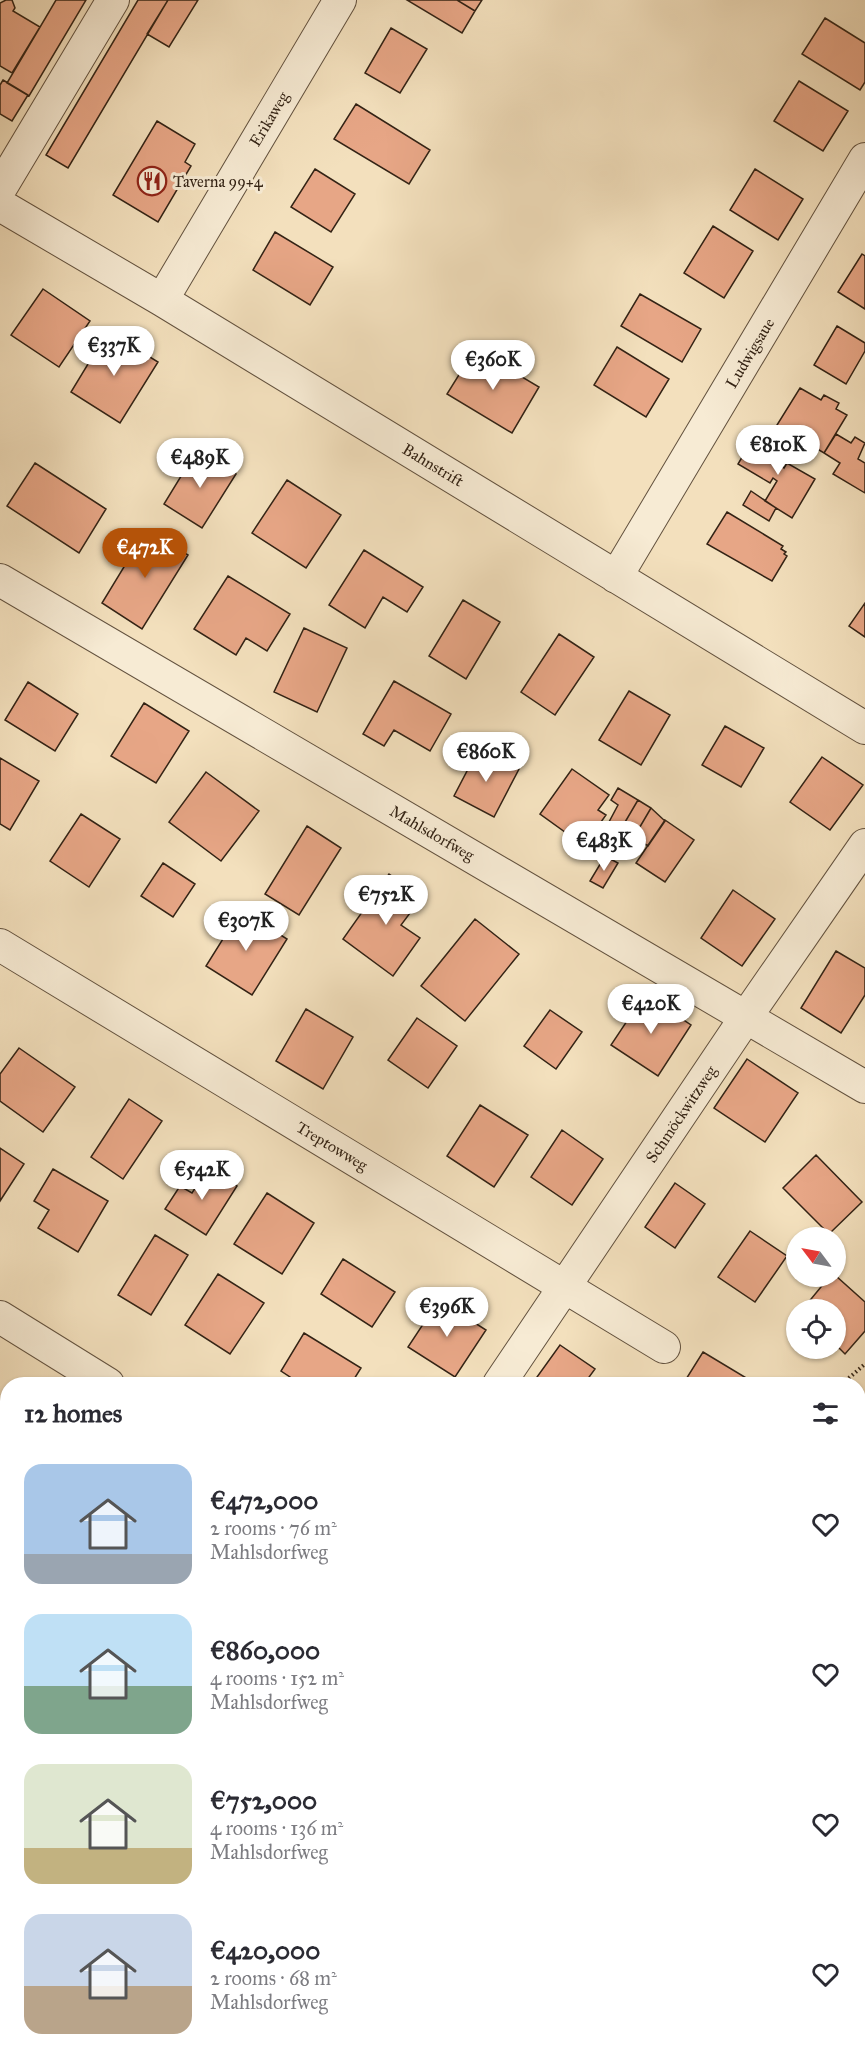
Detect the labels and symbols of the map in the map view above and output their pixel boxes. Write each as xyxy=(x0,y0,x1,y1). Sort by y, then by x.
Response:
street label: Erikaweg xyxy=(245,88,294,150)
restaurant icon: Taverna 99+4 xyxy=(136,165,168,197)
place label: Taverna 99+4 xyxy=(173,172,264,191)
street label: Ludwigsaue xyxy=(722,314,779,392)
pin: €337K xyxy=(72,326,156,377)
pin: €360K xyxy=(451,340,535,391)
pin: €810K xyxy=(736,425,820,476)
pin: €489K xyxy=(158,438,242,489)
street label: Bahnstrift xyxy=(399,439,467,491)
pin: €472K xyxy=(103,528,187,579)
pin: €860K xyxy=(444,732,528,783)
street label: Mahlsdorfweg xyxy=(386,801,478,866)
pin: €483K xyxy=(562,821,646,872)
pin: €752K xyxy=(344,875,428,926)
pin: €307K xyxy=(204,901,288,952)
pin: €420K xyxy=(609,984,693,1035)
street label: Schmöckwitzweg xyxy=(642,1061,722,1167)
street label: Treptowweg xyxy=(292,1117,372,1176)
pin: €542K xyxy=(160,1150,244,1201)
north arrow xyxy=(786,1227,846,1287)
pin: €396K xyxy=(405,1287,489,1338)

